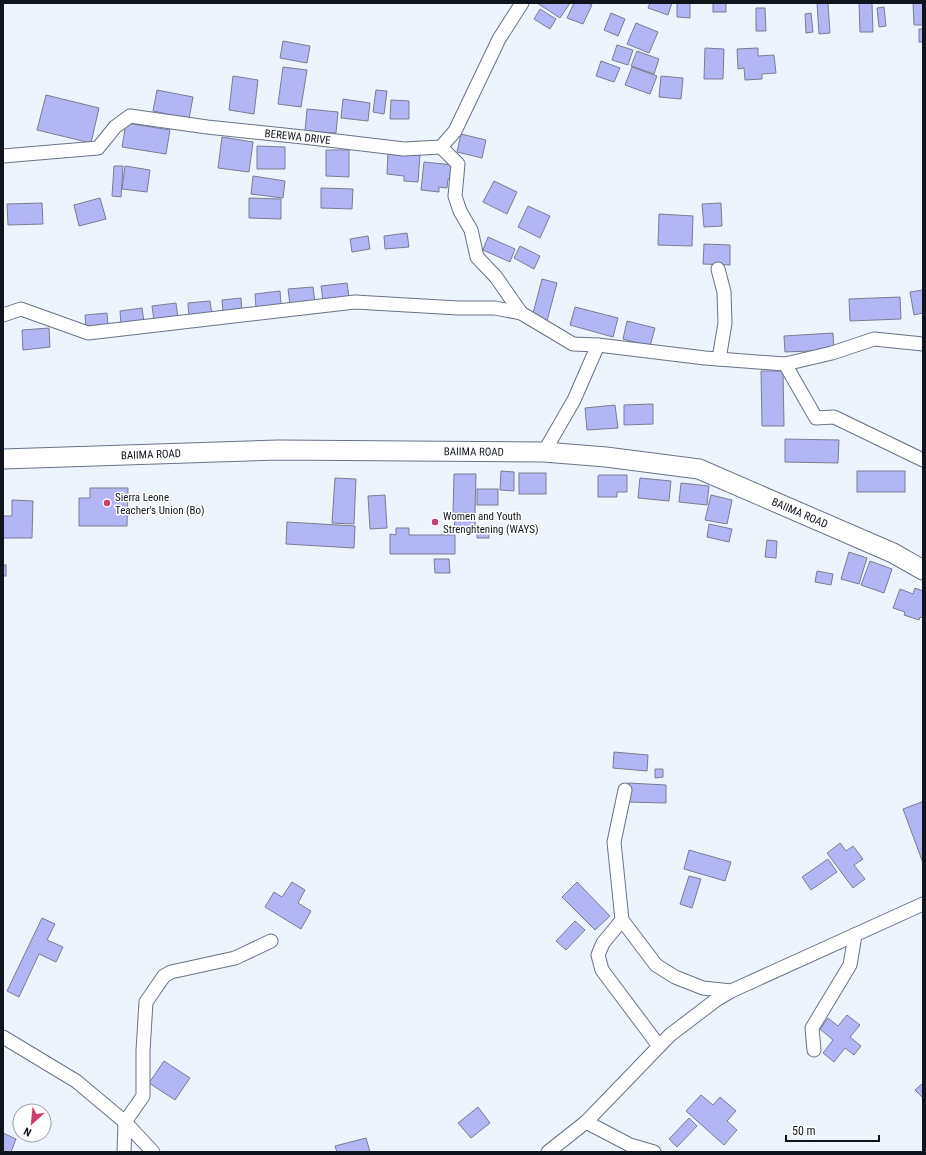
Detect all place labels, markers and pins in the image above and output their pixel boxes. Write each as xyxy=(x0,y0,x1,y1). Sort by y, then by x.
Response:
place label: Sierra Leone Teacher's Union (Bo) xyxy=(115,491,205,517)
marker: Sierra Leone Teacher's Union (Bo) xyxy=(102,498,112,508)
place label: Women and Youth Strenghtening (WAYS) xyxy=(443,510,538,536)
marker: Women and Youth Strenghtening (WAYS) xyxy=(430,517,440,527)

